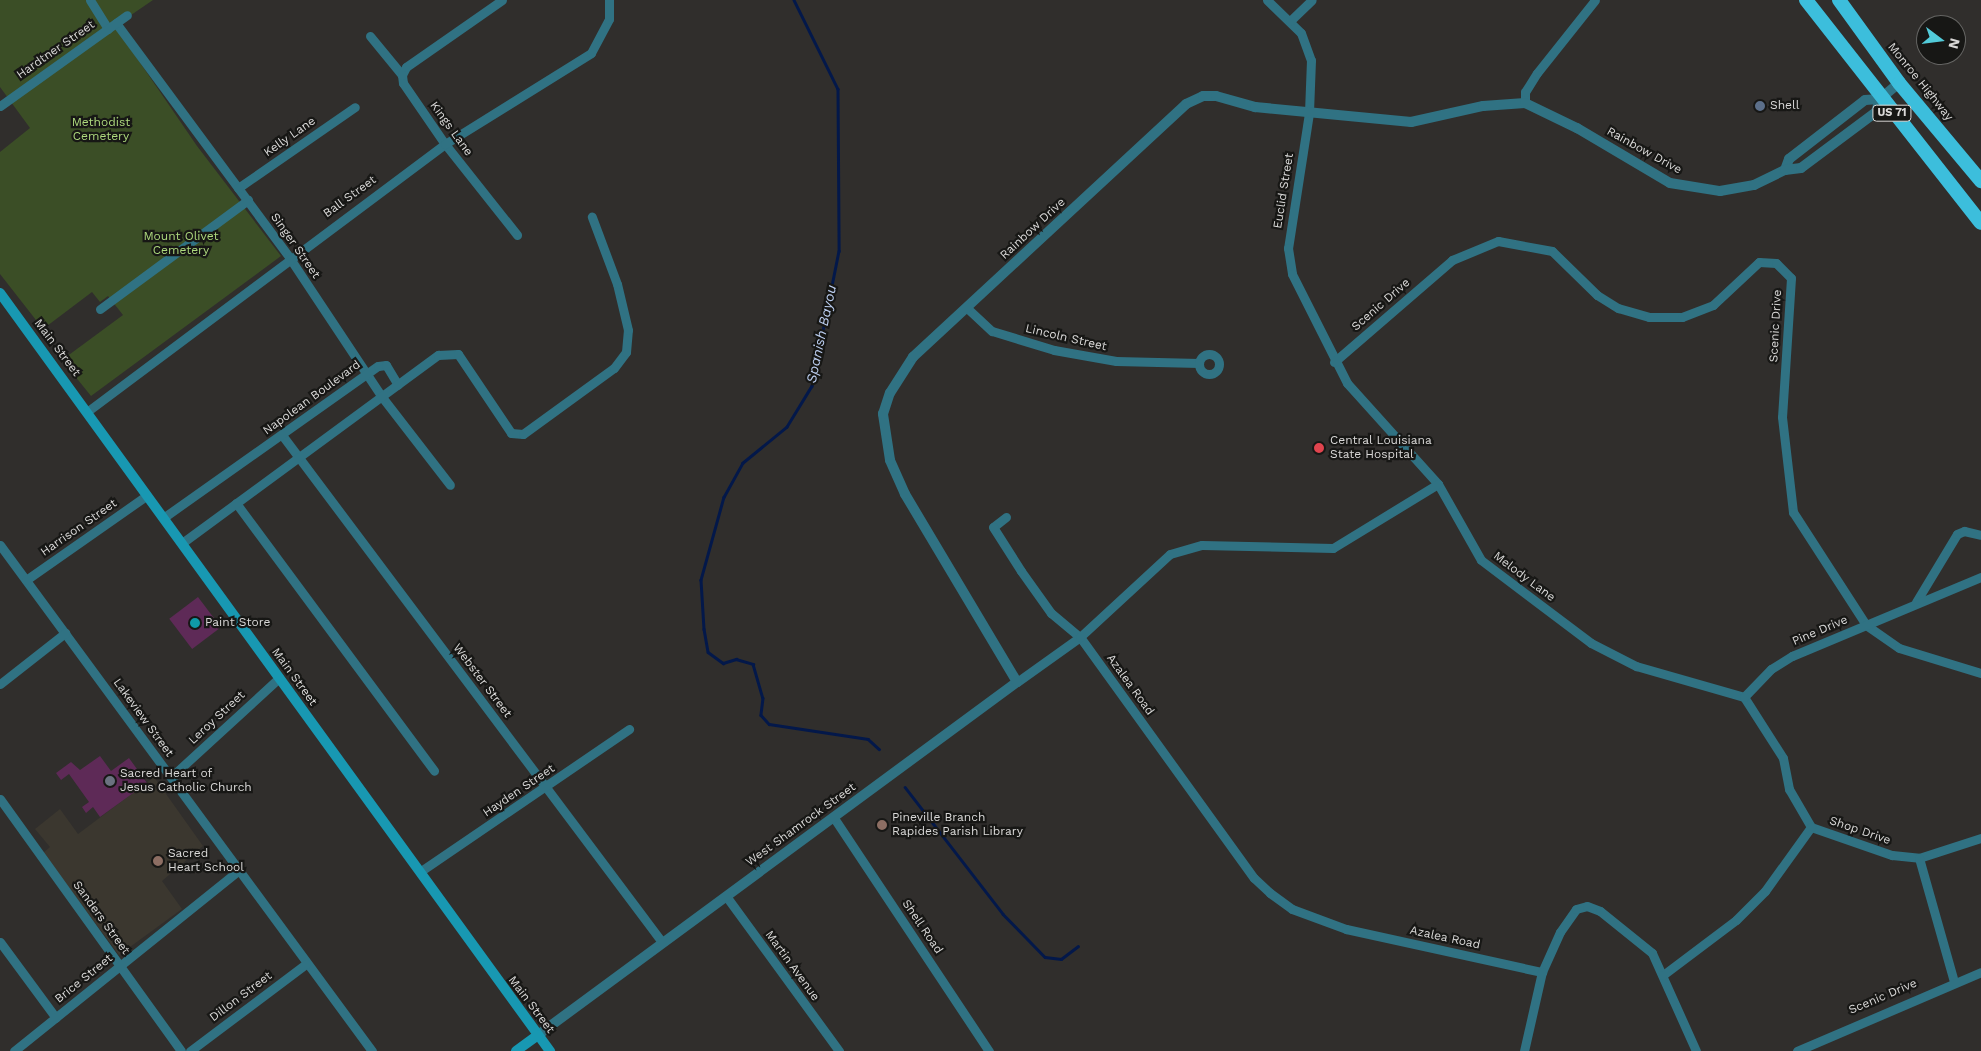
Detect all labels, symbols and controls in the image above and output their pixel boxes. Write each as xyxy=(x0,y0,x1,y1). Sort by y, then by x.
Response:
north arrow xyxy=(1916,15,1966,65)
street label: Hardtner Street xyxy=(14,18,98,82)
text: N xyxy=(1945,37,1964,51)
street label: Monroe Highway xyxy=(1884,40,1956,124)
street label: Kings Lane xyxy=(426,99,476,159)
place label: Shell xyxy=(1770,99,1799,113)
marker: Shell xyxy=(1754,100,1766,112)
road number: US 71 xyxy=(1872,105,1912,122)
street label: Kelly Lane xyxy=(261,114,319,160)
park label: Methodist Cemetery xyxy=(72,116,130,144)
street label: Rainbow Drive xyxy=(1604,124,1684,178)
street label: Euclid Street xyxy=(1271,152,1297,230)
street label: Ball Street xyxy=(321,173,379,221)
street label: Rainbow Drive xyxy=(997,195,1069,263)
street label: Singer Street xyxy=(267,210,323,282)
park label: Mount Olivet Cemetery xyxy=(143,230,219,258)
street label: Scenic Drive xyxy=(1349,276,1413,334)
water label: Spanish Bayou xyxy=(802,283,840,385)
street label: Scenic Drive xyxy=(1767,289,1785,363)
street label: Main Street xyxy=(31,317,83,379)
street label: Lincoln Street xyxy=(1024,322,1108,354)
street label: Napolean Boulevard xyxy=(260,358,364,438)
place label: Central Louisiana State Hospital xyxy=(1330,434,1432,462)
marker: Central Louisiana State Hospital xyxy=(1312,441,1326,455)
street label: Harrison Street xyxy=(38,496,120,560)
street label: Melody Lane xyxy=(1490,549,1558,605)
street label: Pine Drive xyxy=(1790,613,1850,649)
place label: Paint Store xyxy=(205,616,270,630)
marker: Paint Store xyxy=(189,617,201,629)
street label: Webster Street xyxy=(449,641,515,721)
street label: Main Street xyxy=(268,645,320,709)
street label: Azalea Road xyxy=(1103,652,1157,718)
street label: Lakeview Street xyxy=(110,676,176,760)
street label: Leroy Street xyxy=(186,688,248,748)
street label: Hayden Street xyxy=(480,762,558,820)
place label: Sacred Heart of Jesus Catholic Church xyxy=(120,767,252,795)
marker: Sacred Heart of Jesus Catholic Church xyxy=(104,775,116,787)
street label: West Shamrock Street xyxy=(743,780,859,870)
place label: Pineville Branch Rapides Parish Library xyxy=(892,811,1023,839)
street label: Shop Drive xyxy=(1828,814,1892,848)
marker: Pineville Branch Rapides Parish Library xyxy=(876,819,888,831)
place label: Sacred Heart School xyxy=(168,847,244,875)
marker: Sacred Heart School xyxy=(152,855,164,867)
street label: Sanders Street xyxy=(69,878,133,958)
street label: Shell Road xyxy=(898,897,946,957)
street label: Azalea Road xyxy=(1408,923,1482,953)
street label: Martin Avenue xyxy=(762,928,822,1004)
street label: Brice Street xyxy=(52,951,116,1007)
street label: Dillon Street xyxy=(207,969,275,1025)
street label: Main Street xyxy=(505,974,557,1036)
street label: Scenic Drive xyxy=(1847,976,1919,1018)

